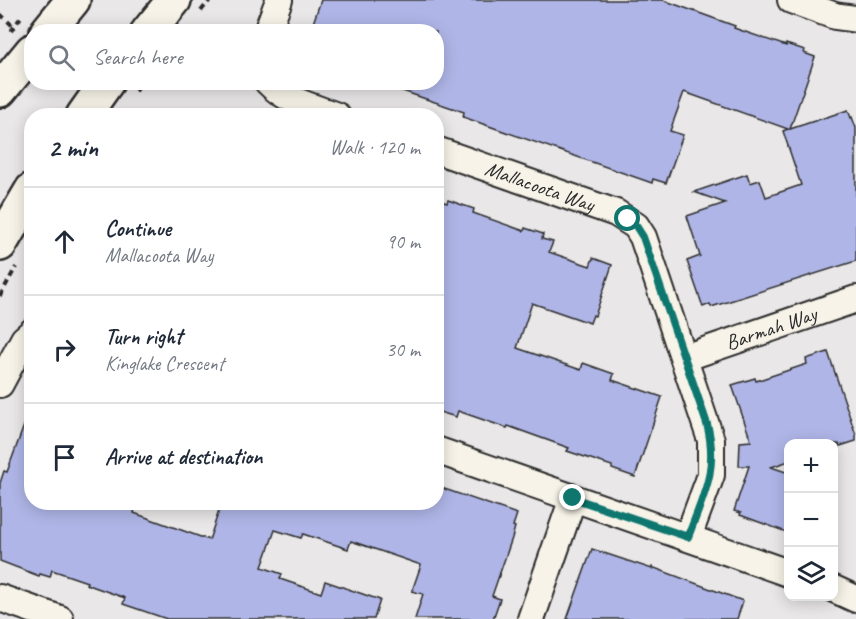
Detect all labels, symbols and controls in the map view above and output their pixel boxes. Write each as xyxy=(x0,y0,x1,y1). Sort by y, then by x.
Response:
search box xyxy=(24,24,444,90)
icon: search xyxy=(45,41,78,74)
text: Search here xyxy=(93,43,183,71)
text: 2 min xyxy=(48,131,98,164)
text: Walk · 120 m xyxy=(330,135,420,160)
street label: Mallacoota Way xyxy=(482,155,600,218)
route start xyxy=(614,205,640,231)
text: Continue xyxy=(105,215,171,243)
icon: ahead xyxy=(48,225,81,258)
text: 90 m xyxy=(386,229,420,254)
text: Mallacoota Way xyxy=(105,243,213,268)
street label: Barmah Way xyxy=(722,300,822,356)
text: Turn right xyxy=(105,323,182,351)
icon: right xyxy=(48,333,81,366)
text: 30 m xyxy=(386,337,420,362)
text: Kinglake Crescent xyxy=(105,351,224,376)
map controls xyxy=(784,439,838,601)
button: + xyxy=(784,439,838,493)
icon: arrive xyxy=(48,441,81,474)
text: Arrive at destination xyxy=(105,443,262,471)
route end xyxy=(559,484,585,510)
button: − xyxy=(784,493,838,547)
button: layers xyxy=(784,547,838,601)

